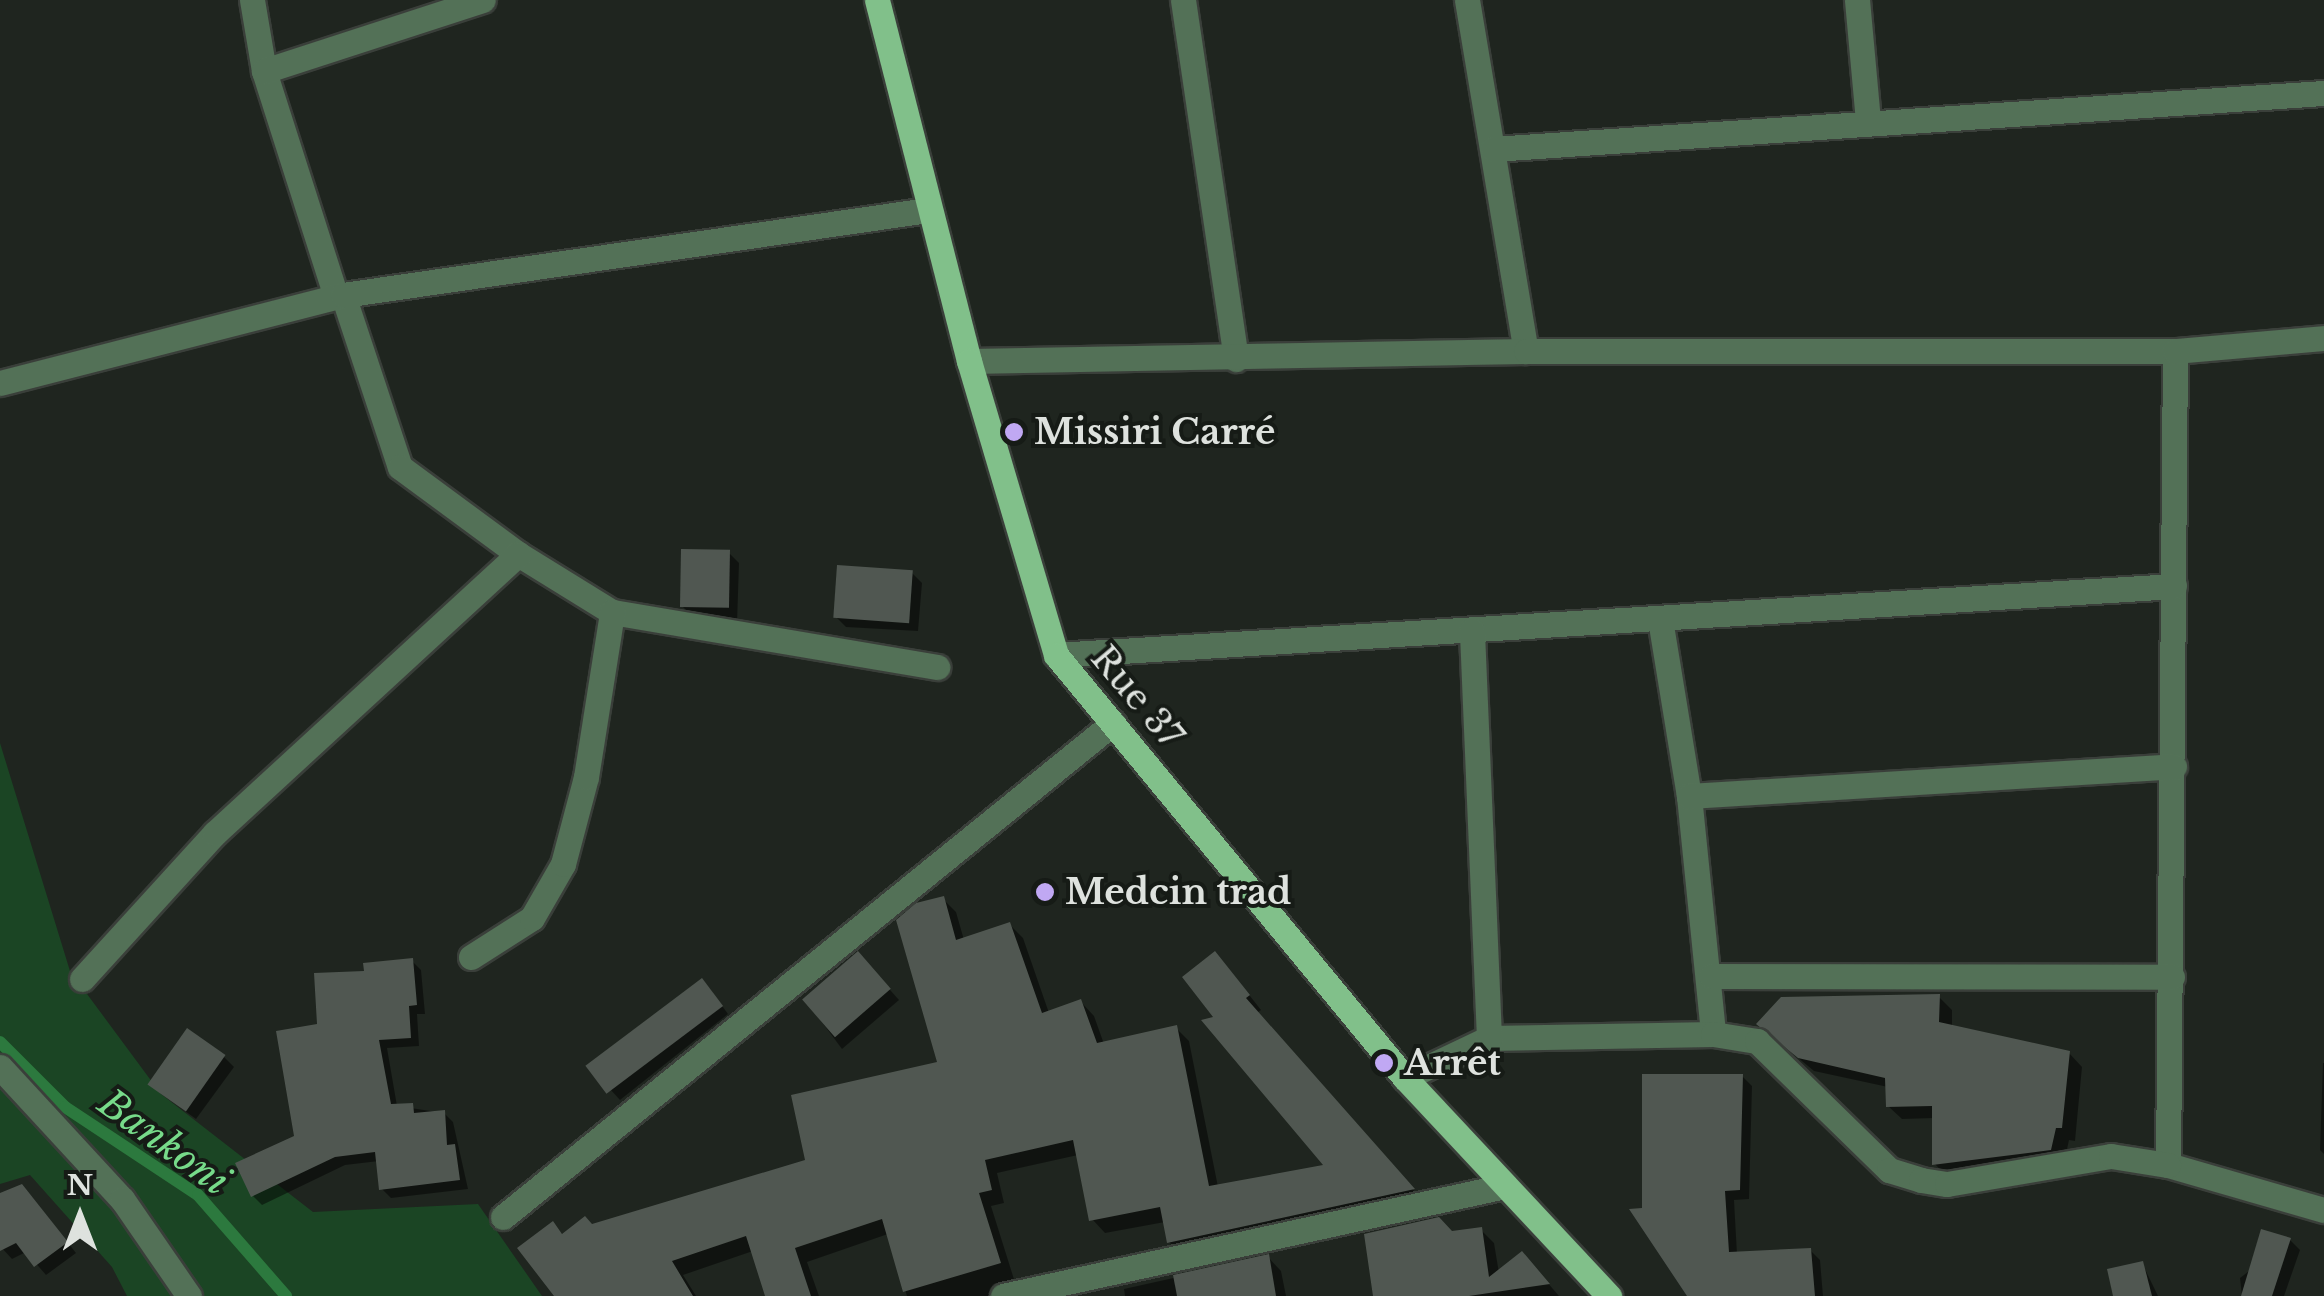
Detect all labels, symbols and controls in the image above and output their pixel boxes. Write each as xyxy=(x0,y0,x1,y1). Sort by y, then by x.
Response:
place label: Missiri Carré xyxy=(1034,411,1275,453)
marker: Missiri Carré xyxy=(1003,421,1025,443)
street label: Rue 37 xyxy=(1082,637,1192,757)
place label: Medcin trad xyxy=(1065,871,1291,913)
marker: Medcin trad xyxy=(1034,881,1056,903)
place label: Arrêt xyxy=(1404,1042,1501,1084)
marker: Arrêt xyxy=(1373,1052,1395,1074)
water label: Bankoni xyxy=(90,1080,238,1204)
north arrow xyxy=(30,1166,130,1266)
text: N xyxy=(67,1168,93,1203)

